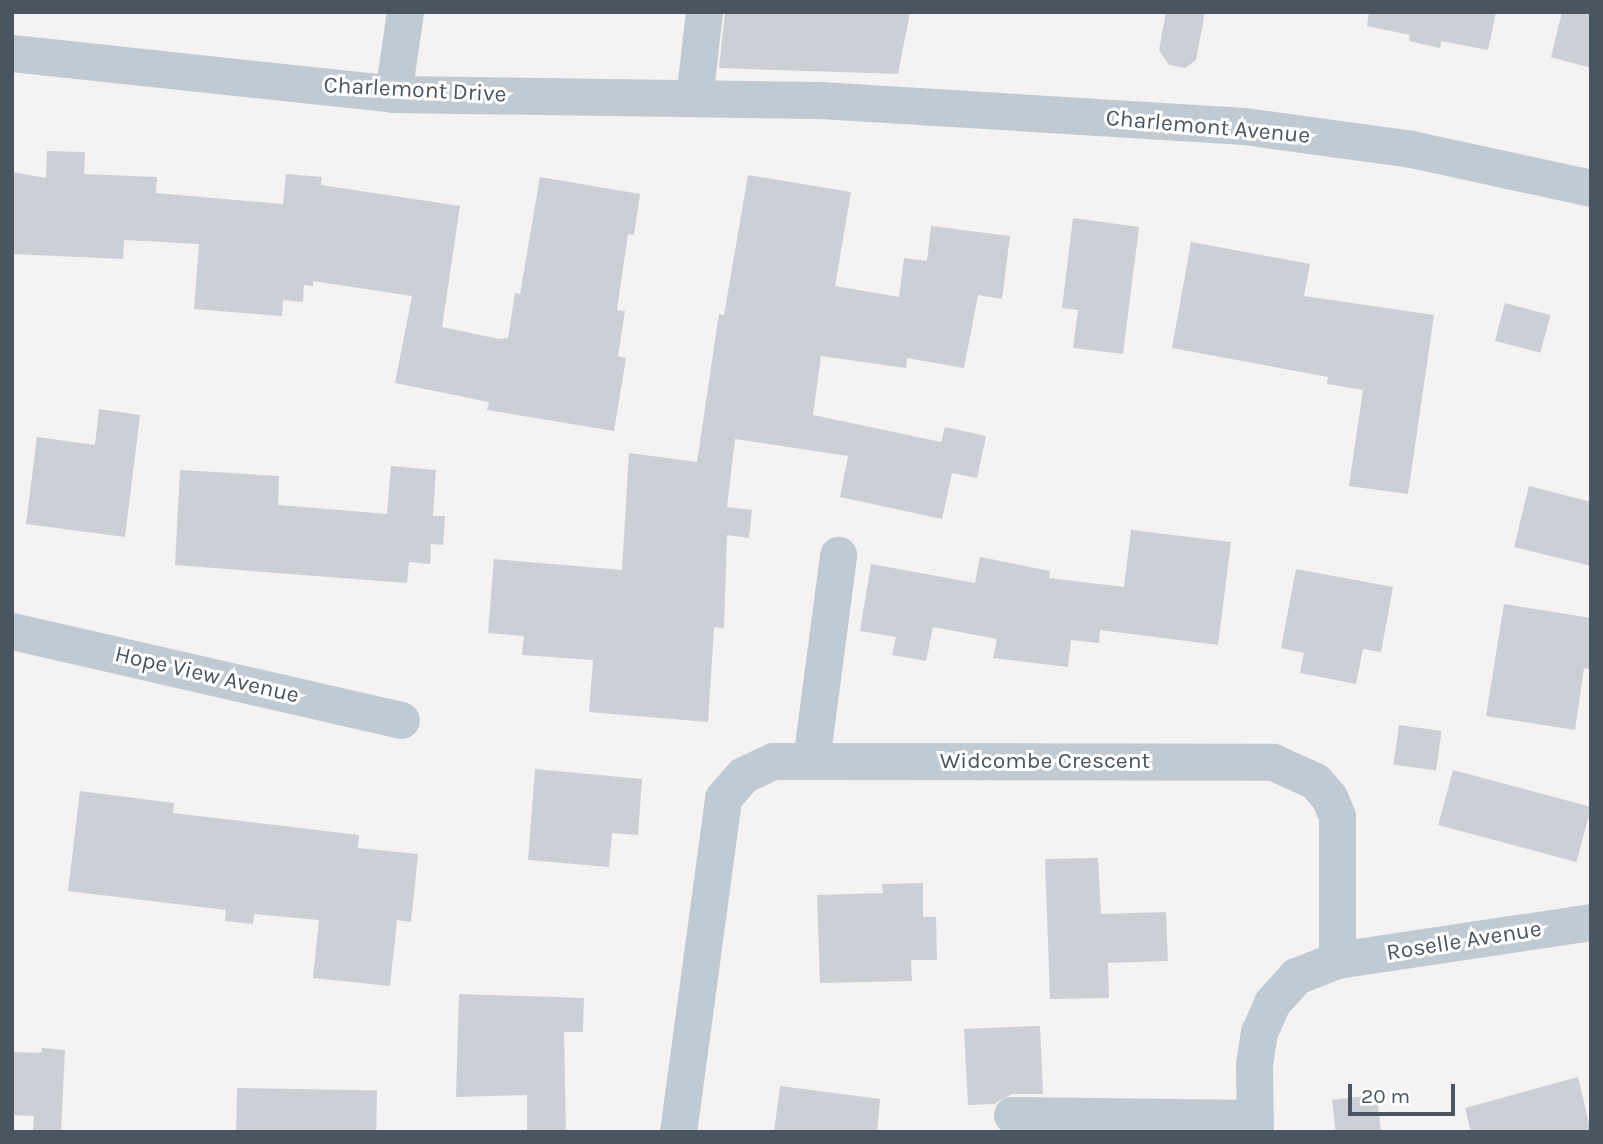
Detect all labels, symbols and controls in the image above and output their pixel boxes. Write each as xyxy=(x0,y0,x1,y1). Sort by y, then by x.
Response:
street label: Charlemont Drive xyxy=(323,71,507,109)
street label: Charlemont Avenue xyxy=(1105,104,1311,150)
street label: Hope View Avenue xyxy=(112,640,302,710)
street label: Widcombe Crescent xyxy=(940,747,1150,775)
street label: Roselle Avenue xyxy=(1385,915,1543,967)
scale bar xyxy=(1351,1070,1458,1114)
text: 20 m xyxy=(1361,1084,1410,1108)

